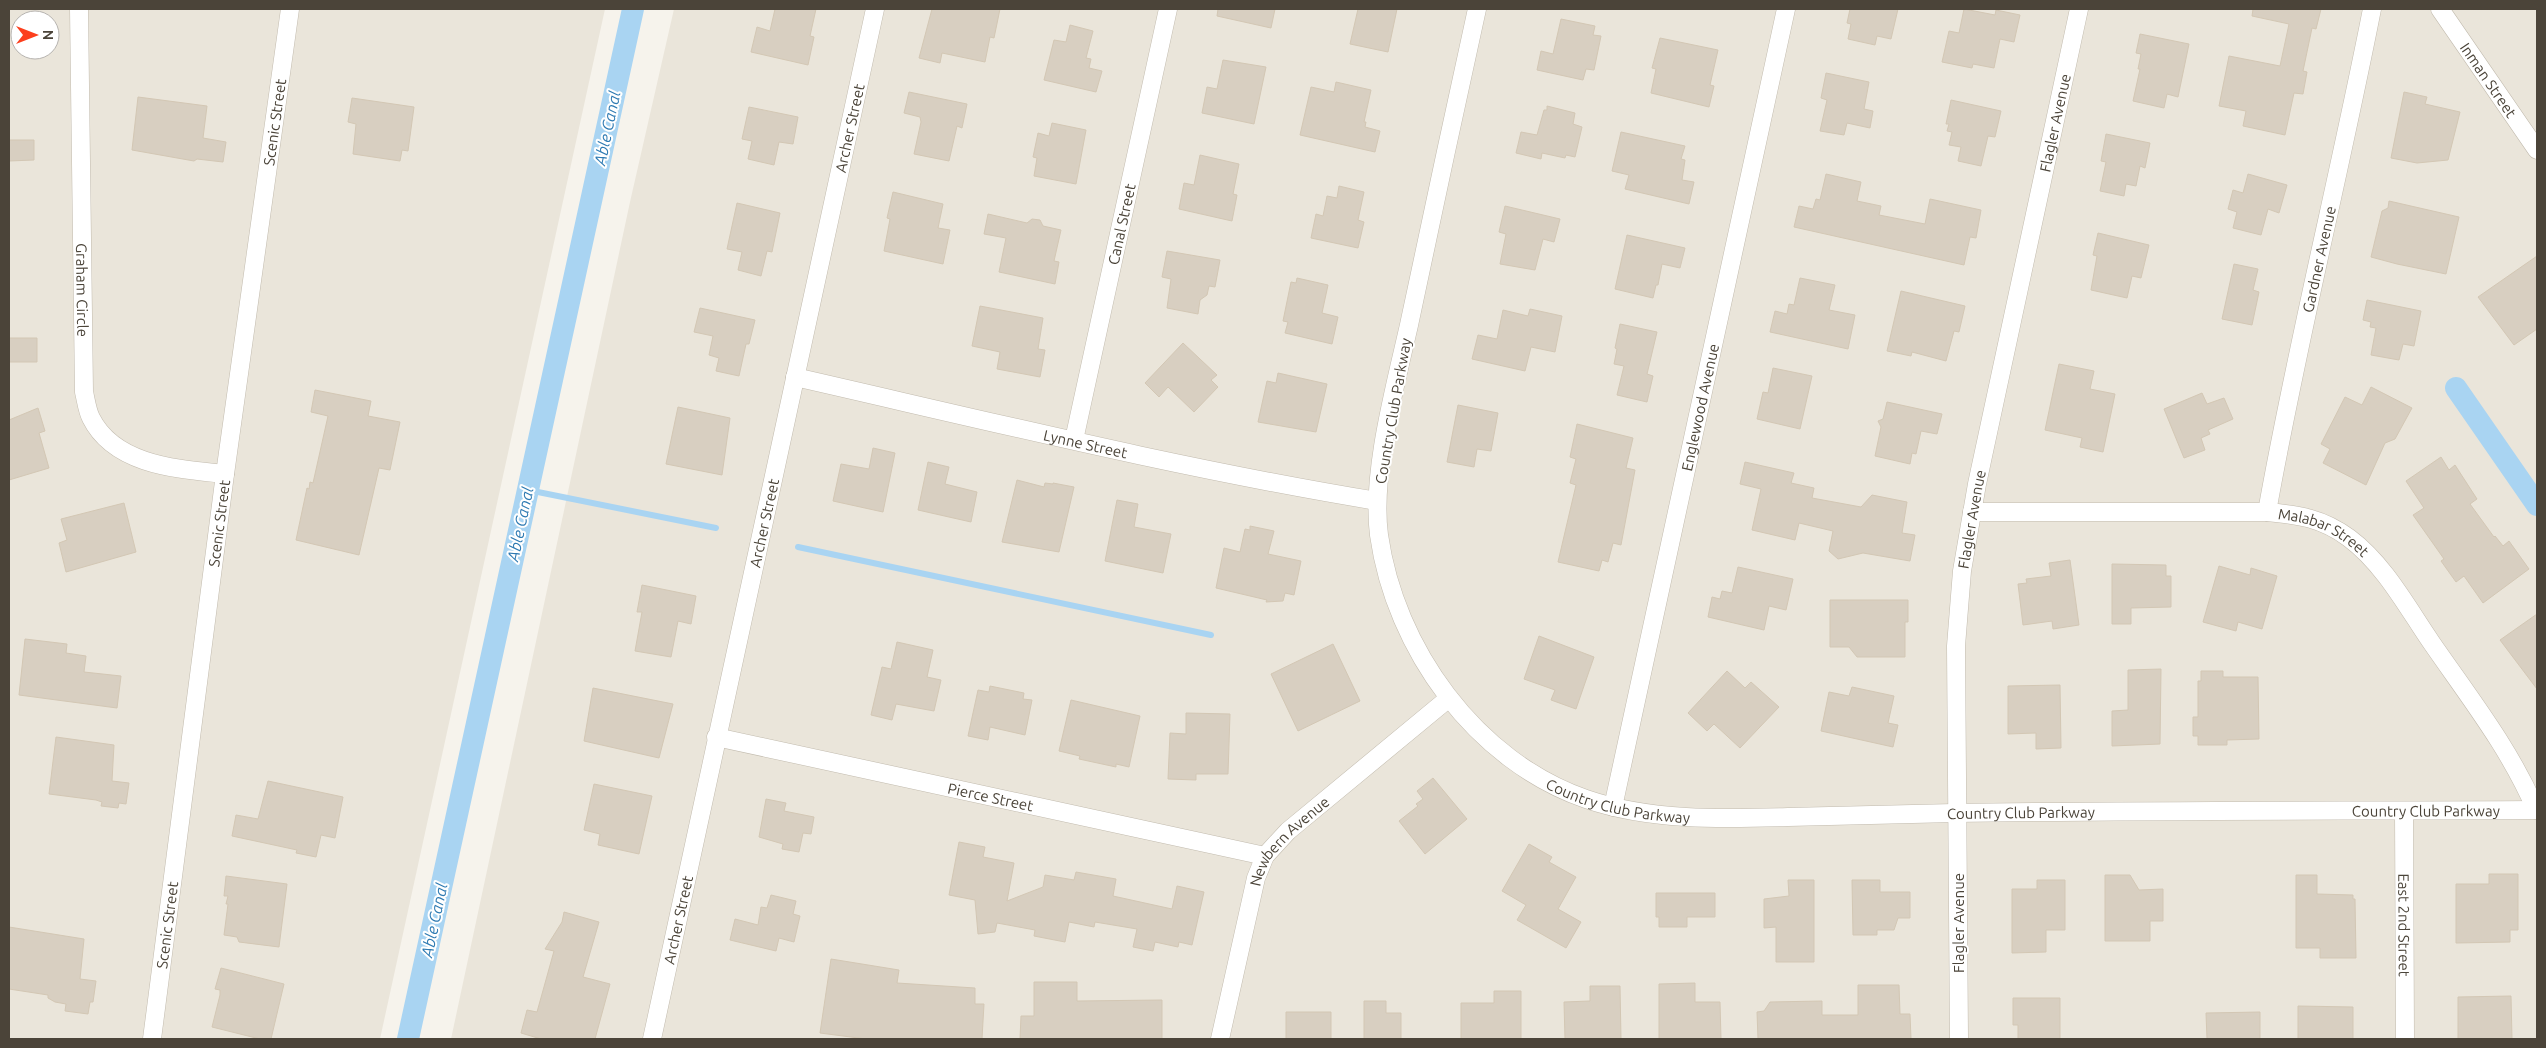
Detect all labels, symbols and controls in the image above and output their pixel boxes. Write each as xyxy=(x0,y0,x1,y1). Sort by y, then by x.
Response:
north arrow xyxy=(10,10,60,60)
text: N xyxy=(40,30,56,40)
street label: Inman Street xyxy=(2457,39,2520,121)
street label: Flagler Avenue xyxy=(2036,72,2073,174)
street label: Scenic Street xyxy=(260,77,289,167)
street label: Archer Street xyxy=(831,82,867,174)
water label: Able Canal xyxy=(590,89,624,168)
street label: Canal Street xyxy=(1104,182,1138,266)
street label: Gardner Avenue xyxy=(2299,204,2339,314)
street label: Graham Circle xyxy=(74,243,92,337)
street label: Country Club Parkway xyxy=(1372,337,1414,485)
street label: Englewood Avenue xyxy=(1678,342,1722,473)
street label: Lynne Street xyxy=(1042,426,1129,461)
street label: Flagler Avenue xyxy=(1954,468,1988,570)
street label: Archer Street xyxy=(746,477,782,569)
street label: Scenic Street xyxy=(205,479,233,568)
water label: Able Canal xyxy=(503,485,537,564)
street label: Malabar Street xyxy=(2277,505,2373,560)
street label: Country Club Parkway xyxy=(1543,775,1690,826)
street label: Pierce Street xyxy=(946,779,1035,814)
street label: Newbern Avenue xyxy=(1246,792,1332,888)
street label: Country Club Parkway xyxy=(2352,802,2500,819)
street label: Country Club Parkway xyxy=(1947,803,2095,822)
street label: Flagler Avenue xyxy=(1950,873,1967,973)
street label: East 2nd Street xyxy=(2396,873,2413,977)
street label: Archer Street xyxy=(660,874,696,966)
street label: Scenic Street xyxy=(153,880,181,970)
water label: Able Canal xyxy=(417,881,451,960)

